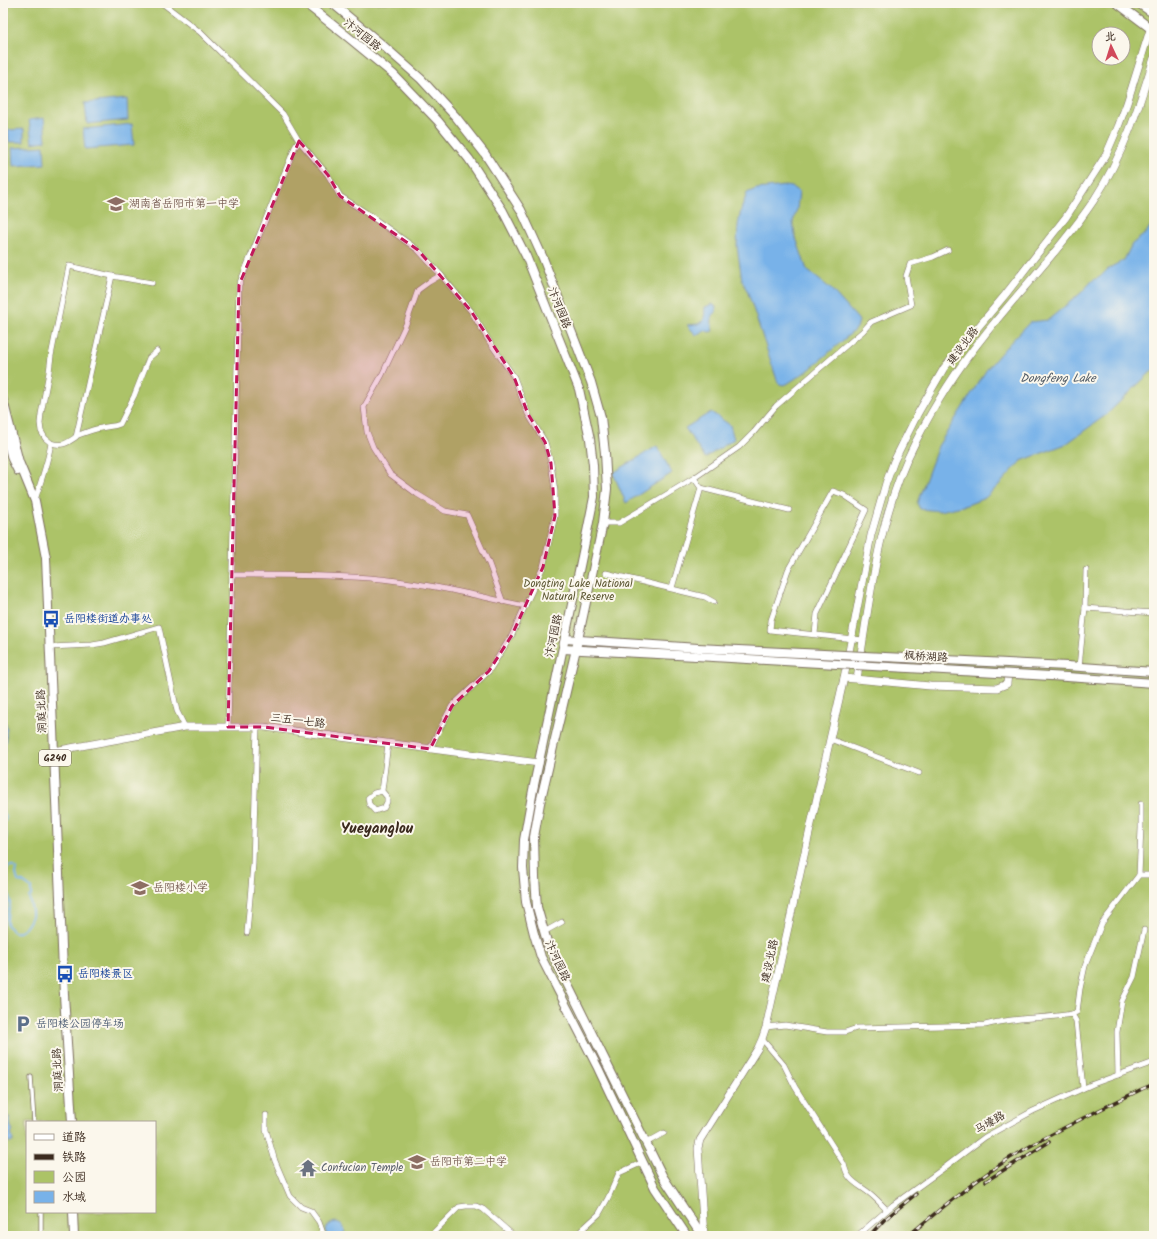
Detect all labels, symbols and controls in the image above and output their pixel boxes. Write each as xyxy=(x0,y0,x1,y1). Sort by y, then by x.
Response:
street label: 汴河园路 xyxy=(339,14,385,56)
north arrow xyxy=(1091,26,1131,66)
text: 北 xyxy=(1104,28,1116,46)
school or university icon: 湖南省岳阳市第一中学 xyxy=(106,194,126,214)
place label: 湖南省岳阳市第一中学 xyxy=(129,195,239,213)
street label: 汴河园路 xyxy=(542,284,576,332)
street label: 建设北路 xyxy=(943,323,983,369)
water label: Dongfeng Lake xyxy=(1020,369,1097,388)
park label: Dongting Lake National Natural Reserve xyxy=(523,575,633,606)
bus stop icon: 岳阳楼街道办事处 xyxy=(41,609,61,629)
place label: 岳阳楼街道办事处 xyxy=(64,610,152,628)
street label: 汴河园路 xyxy=(541,613,567,659)
street label: 枫桥湖路 xyxy=(904,647,948,667)
street label: 洞庭北路 xyxy=(32,689,52,733)
street label: 三五一七路 xyxy=(270,709,326,733)
road number: G240 xyxy=(39,750,71,766)
district label: Yueyanglou xyxy=(341,817,414,841)
school or university icon: 岳阳楼小学 xyxy=(130,878,150,898)
place label: 岳阳楼小学 xyxy=(153,879,208,897)
street label: 汴河园路 xyxy=(540,937,574,985)
street label: 建设北路 xyxy=(757,938,783,984)
bus stop icon: 岳阳楼景区 xyxy=(55,964,75,984)
place label: 岳阳楼景区 xyxy=(78,965,133,983)
parking icon: 岳阳楼公园停车场 xyxy=(13,1014,33,1034)
place label: 岳阳楼公园停车场 xyxy=(36,1015,124,1033)
street label: 洞庭北路 xyxy=(48,1048,68,1092)
street label: 马壕路 xyxy=(971,1107,1009,1139)
legend xyxy=(26,1121,156,1213)
text: 道路 xyxy=(62,1128,86,1147)
text: 铁路 xyxy=(62,1148,86,1167)
school or university icon: 岳阳市第二中学 xyxy=(407,1152,427,1172)
place label: 岳阳市第二中学 xyxy=(430,1153,507,1171)
temple icon: Confucian Temple xyxy=(298,1158,318,1178)
place label: Confucian Temple xyxy=(321,1159,403,1177)
text: 公园 xyxy=(62,1168,86,1187)
text: 水域 xyxy=(62,1188,86,1207)

